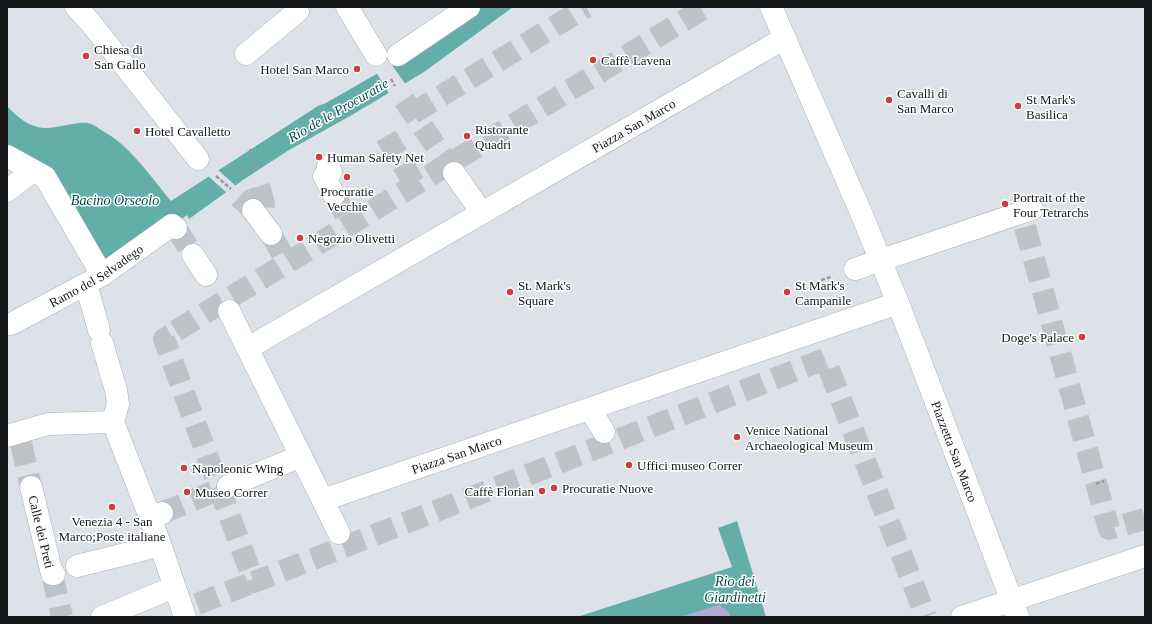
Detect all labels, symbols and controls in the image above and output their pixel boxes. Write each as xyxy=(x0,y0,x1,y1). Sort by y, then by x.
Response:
place label: Chiesa di San Gallo xyxy=(94,42,146,72)
marker: Chiesa di San Gallo xyxy=(81,51,91,61)
place label: Caffè Lavena xyxy=(601,53,671,68)
marker: Caffè Lavena xyxy=(588,55,598,65)
place label: Hotel San Marco xyxy=(260,62,349,77)
marker: Hotel San Marco xyxy=(352,64,362,74)
water label: Rio de le Procuratie xyxy=(285,76,391,146)
place label: Cavalli di San Marco xyxy=(897,86,954,116)
place label: St Mark's Basilica xyxy=(1026,92,1076,122)
marker: Cavalli di San Marco xyxy=(884,95,894,105)
street label: Piazza San Marco xyxy=(589,96,678,156)
marker: St Mark's Basilica xyxy=(1013,101,1023,111)
place label: Ristorante Quadri xyxy=(475,122,529,152)
place label: Hotel Cavalletto xyxy=(145,124,231,139)
marker: Hotel Cavalletto xyxy=(132,126,142,136)
marker: Ristorante Quadri xyxy=(462,131,472,141)
place label: Human Safety Net xyxy=(327,150,424,165)
marker: Human Safety Net xyxy=(314,152,324,162)
marker: Procuratie Vecchie xyxy=(342,172,352,182)
place label: Procuratie Vecchie xyxy=(320,184,374,214)
place label: Portrait of the Four Tetrarchs xyxy=(1013,190,1089,220)
water label: Bacino Orseolo xyxy=(71,193,159,208)
marker: Portrait of the Four Tetrarchs xyxy=(1000,199,1010,209)
place label: Negozio Olivetti xyxy=(308,231,395,246)
marker: Negozio Olivetti xyxy=(295,233,305,243)
street label: Ramo del Selvadego xyxy=(47,241,146,310)
place label: St. Mark's Square xyxy=(518,278,571,308)
place label: St Mark's Campanile xyxy=(795,278,852,308)
marker: St. Mark's Square xyxy=(505,287,515,297)
marker: St Mark's Campanile xyxy=(782,287,792,297)
place label: Doge's Palace xyxy=(1001,330,1074,345)
marker: Doge's Palace xyxy=(1077,332,1087,342)
street label: Piazzetta San Marco xyxy=(928,399,980,504)
place label: Venice National Archaeological Museum xyxy=(745,423,873,453)
street label: Piazza San Marco xyxy=(410,432,503,477)
marker: Venice National Archaeological Museum xyxy=(732,432,742,442)
place label: Uffici museo Correr xyxy=(637,458,743,473)
marker: Uffici museo Correr xyxy=(624,460,634,470)
place label: Napoleonic Wing xyxy=(192,461,284,476)
marker: Napoleonic Wing xyxy=(179,463,189,473)
place label: Procuratie Nuove xyxy=(562,481,654,496)
marker: Procuratie Nuove xyxy=(549,483,559,493)
place label: Caffè Florian xyxy=(465,484,534,499)
place label: Museo Correr xyxy=(195,485,268,500)
marker: Caffè Florian xyxy=(537,486,547,496)
marker: Museo Correr xyxy=(182,487,192,497)
street label: Calle dei Preti xyxy=(25,494,57,570)
marker: Venezia 4 - San Marco;Poste italiane xyxy=(107,502,117,512)
place label: Venezia 4 - San Marco;Poste italiane xyxy=(58,514,166,544)
water label: Rio dei Giardinetti xyxy=(704,574,766,605)

